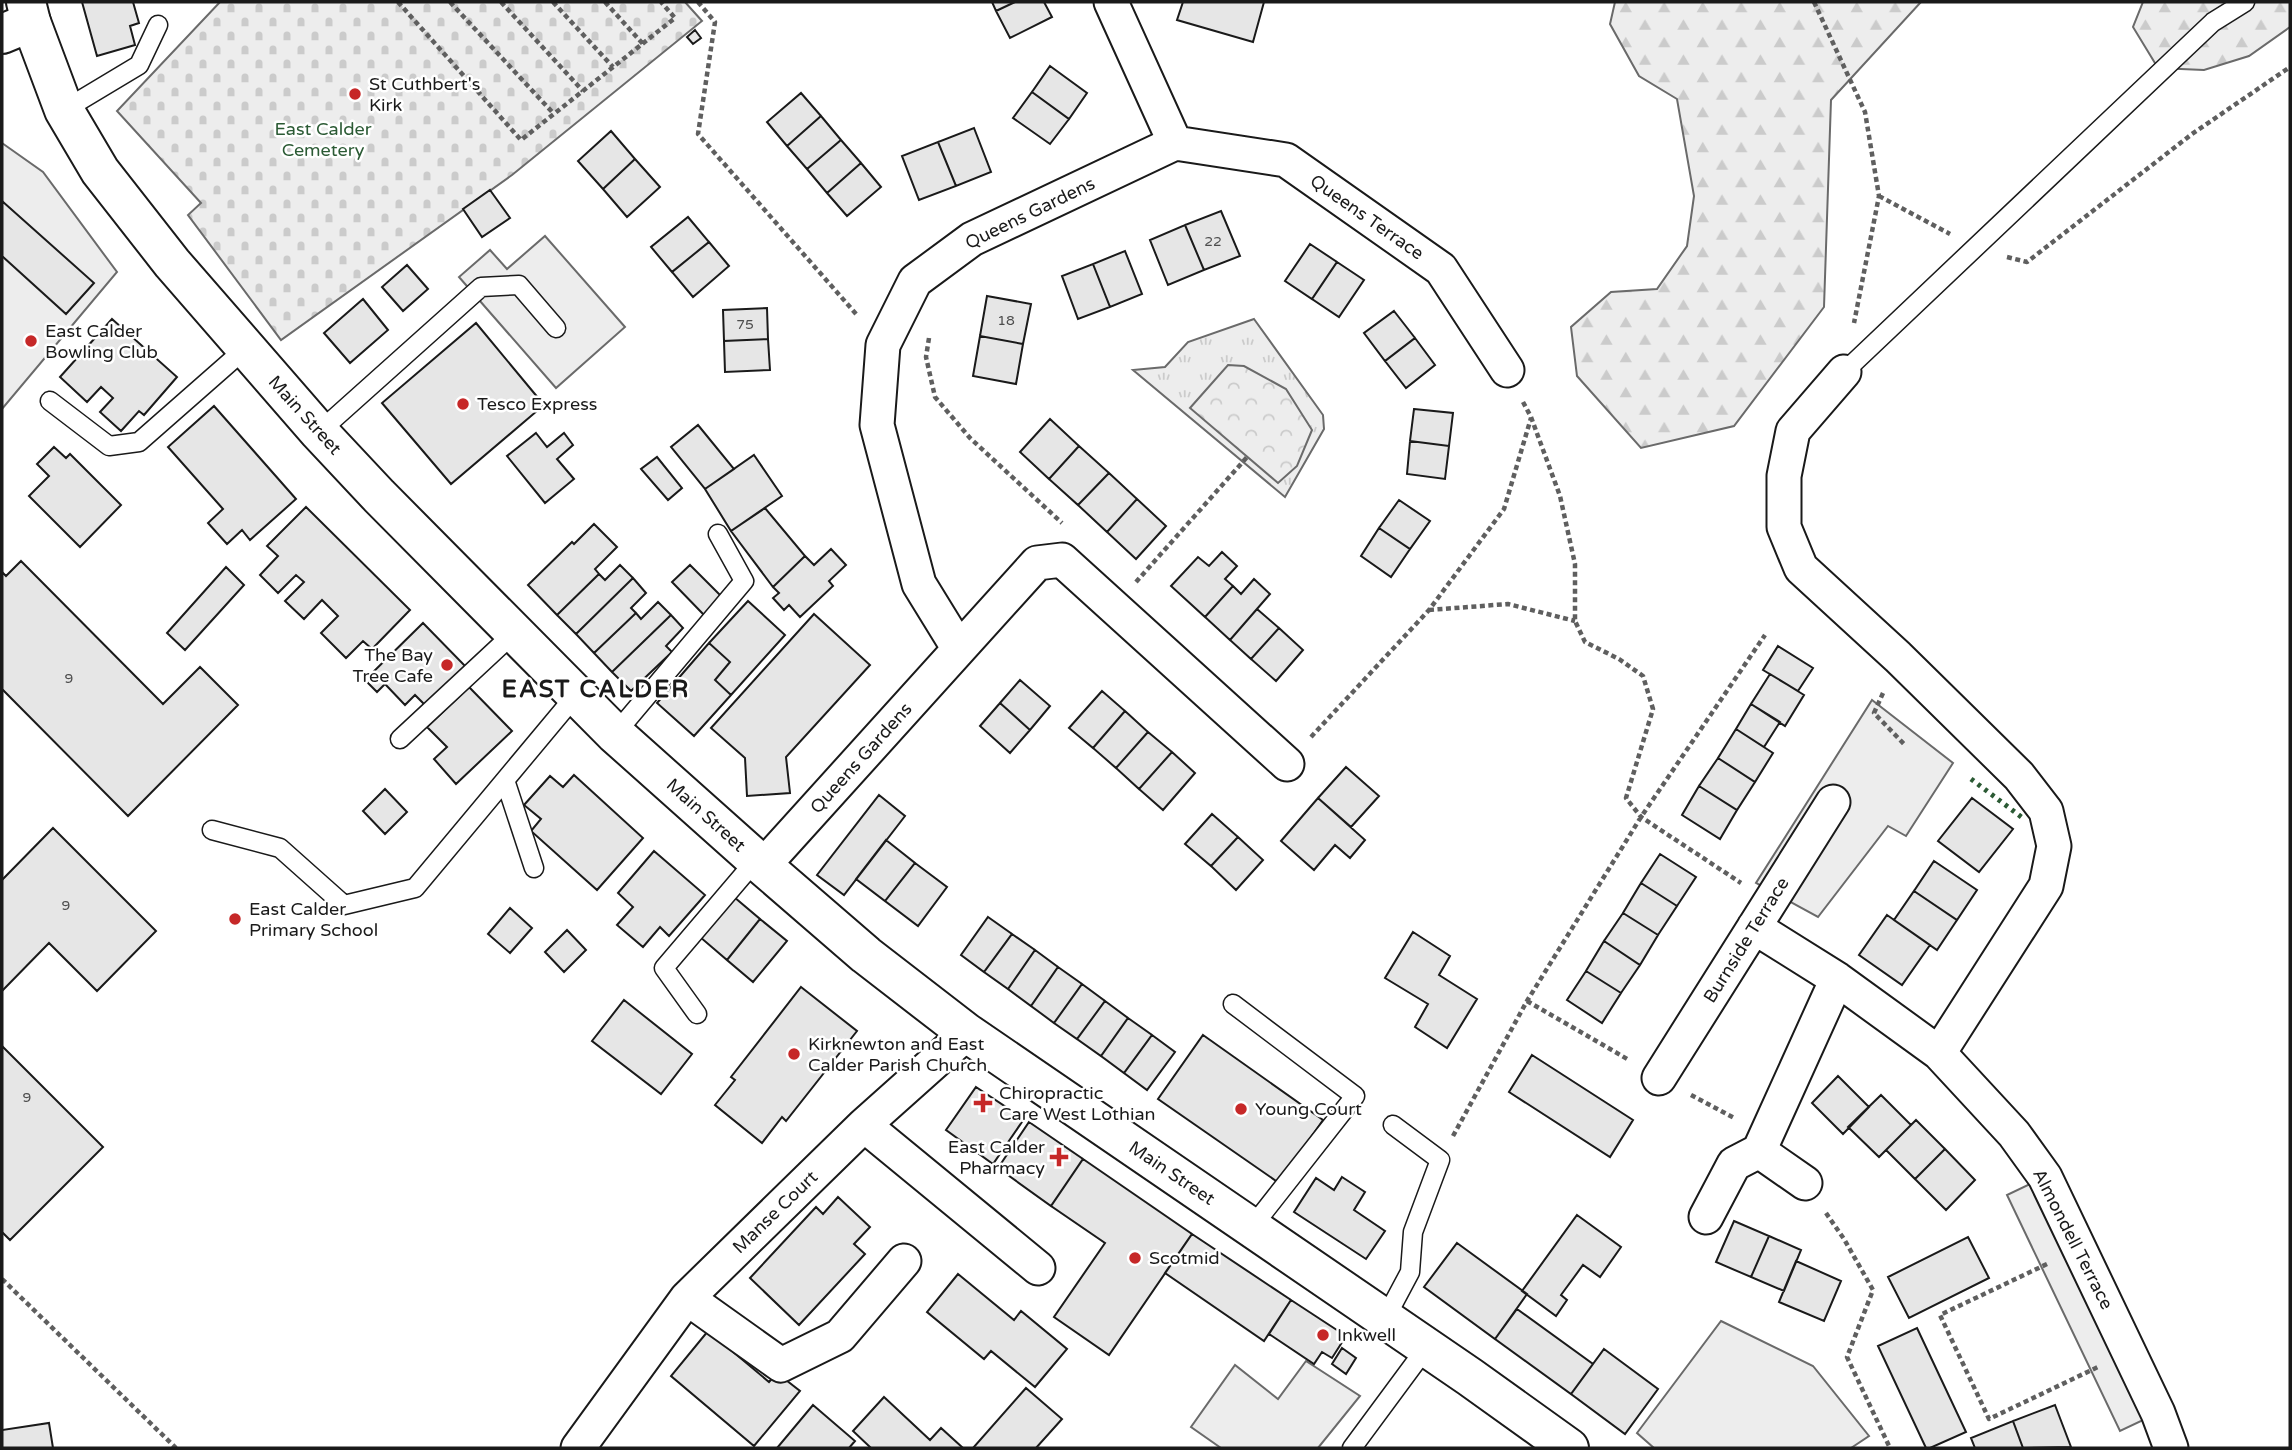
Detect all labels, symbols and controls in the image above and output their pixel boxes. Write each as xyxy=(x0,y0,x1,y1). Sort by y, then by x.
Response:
place label: St Cuthbert's Kirk xyxy=(369,73,480,116)
marker: St Cuthbert's Kirk xyxy=(347,86,363,102)
park label: East Calder Cemetery xyxy=(274,118,372,161)
street label: Queens Terrace xyxy=(1306,170,1428,264)
street label: Queens Gardens xyxy=(962,172,1098,254)
house number: 22 xyxy=(1204,233,1222,250)
house number: 18 xyxy=(997,312,1015,329)
house number: 75 xyxy=(736,316,754,333)
place label: East Calder Bowling Club xyxy=(45,320,158,363)
marker: East Calder Bowling Club xyxy=(23,333,39,349)
street label: Main Street xyxy=(264,371,346,459)
place label: Tesco Express xyxy=(477,393,597,415)
marker: Tesco Express xyxy=(455,396,471,412)
place label: The Bay Tree Cafe xyxy=(353,644,433,687)
marker: The Bay Tree Cafe xyxy=(439,657,455,673)
house number: 9 xyxy=(65,670,73,687)
district label: EAST CALDER xyxy=(502,675,690,704)
street label: Queens Gardens xyxy=(805,698,917,818)
street label: Main Street xyxy=(662,774,750,856)
street label: Burnside Terrace xyxy=(1698,873,1794,1007)
house number: 9 xyxy=(62,897,70,914)
place label: East Calder Primary School xyxy=(249,898,378,941)
marker: East Calder Primary School xyxy=(227,911,243,927)
place label: Kirknewton and East Calder Parish Church xyxy=(808,1033,987,1076)
marker: Kirknewton and East Calder Parish Church xyxy=(786,1046,802,1062)
place label: Chiropractic Care West Lothian xyxy=(999,1082,1155,1125)
house number: 9 xyxy=(23,1089,31,1106)
marker: Chiropractic Care West Lothian xyxy=(973,1093,993,1113)
place label: Young Court xyxy=(1255,1098,1362,1120)
marker: Young Court xyxy=(1233,1101,1249,1117)
place label: East Calder Pharmacy xyxy=(948,1136,1045,1179)
street label: Main Street xyxy=(1125,1136,1219,1210)
marker: East Calder Pharmacy xyxy=(1051,1149,1067,1165)
street label: Almondell Terrace xyxy=(2028,1165,2118,1313)
street label: Manse Court xyxy=(728,1166,822,1258)
place label: Scotmid xyxy=(1149,1247,1220,1269)
marker: Scotmid xyxy=(1127,1250,1143,1266)
place label: Inkwell xyxy=(1337,1324,1396,1346)
marker: Inkwell xyxy=(1315,1327,1331,1343)

